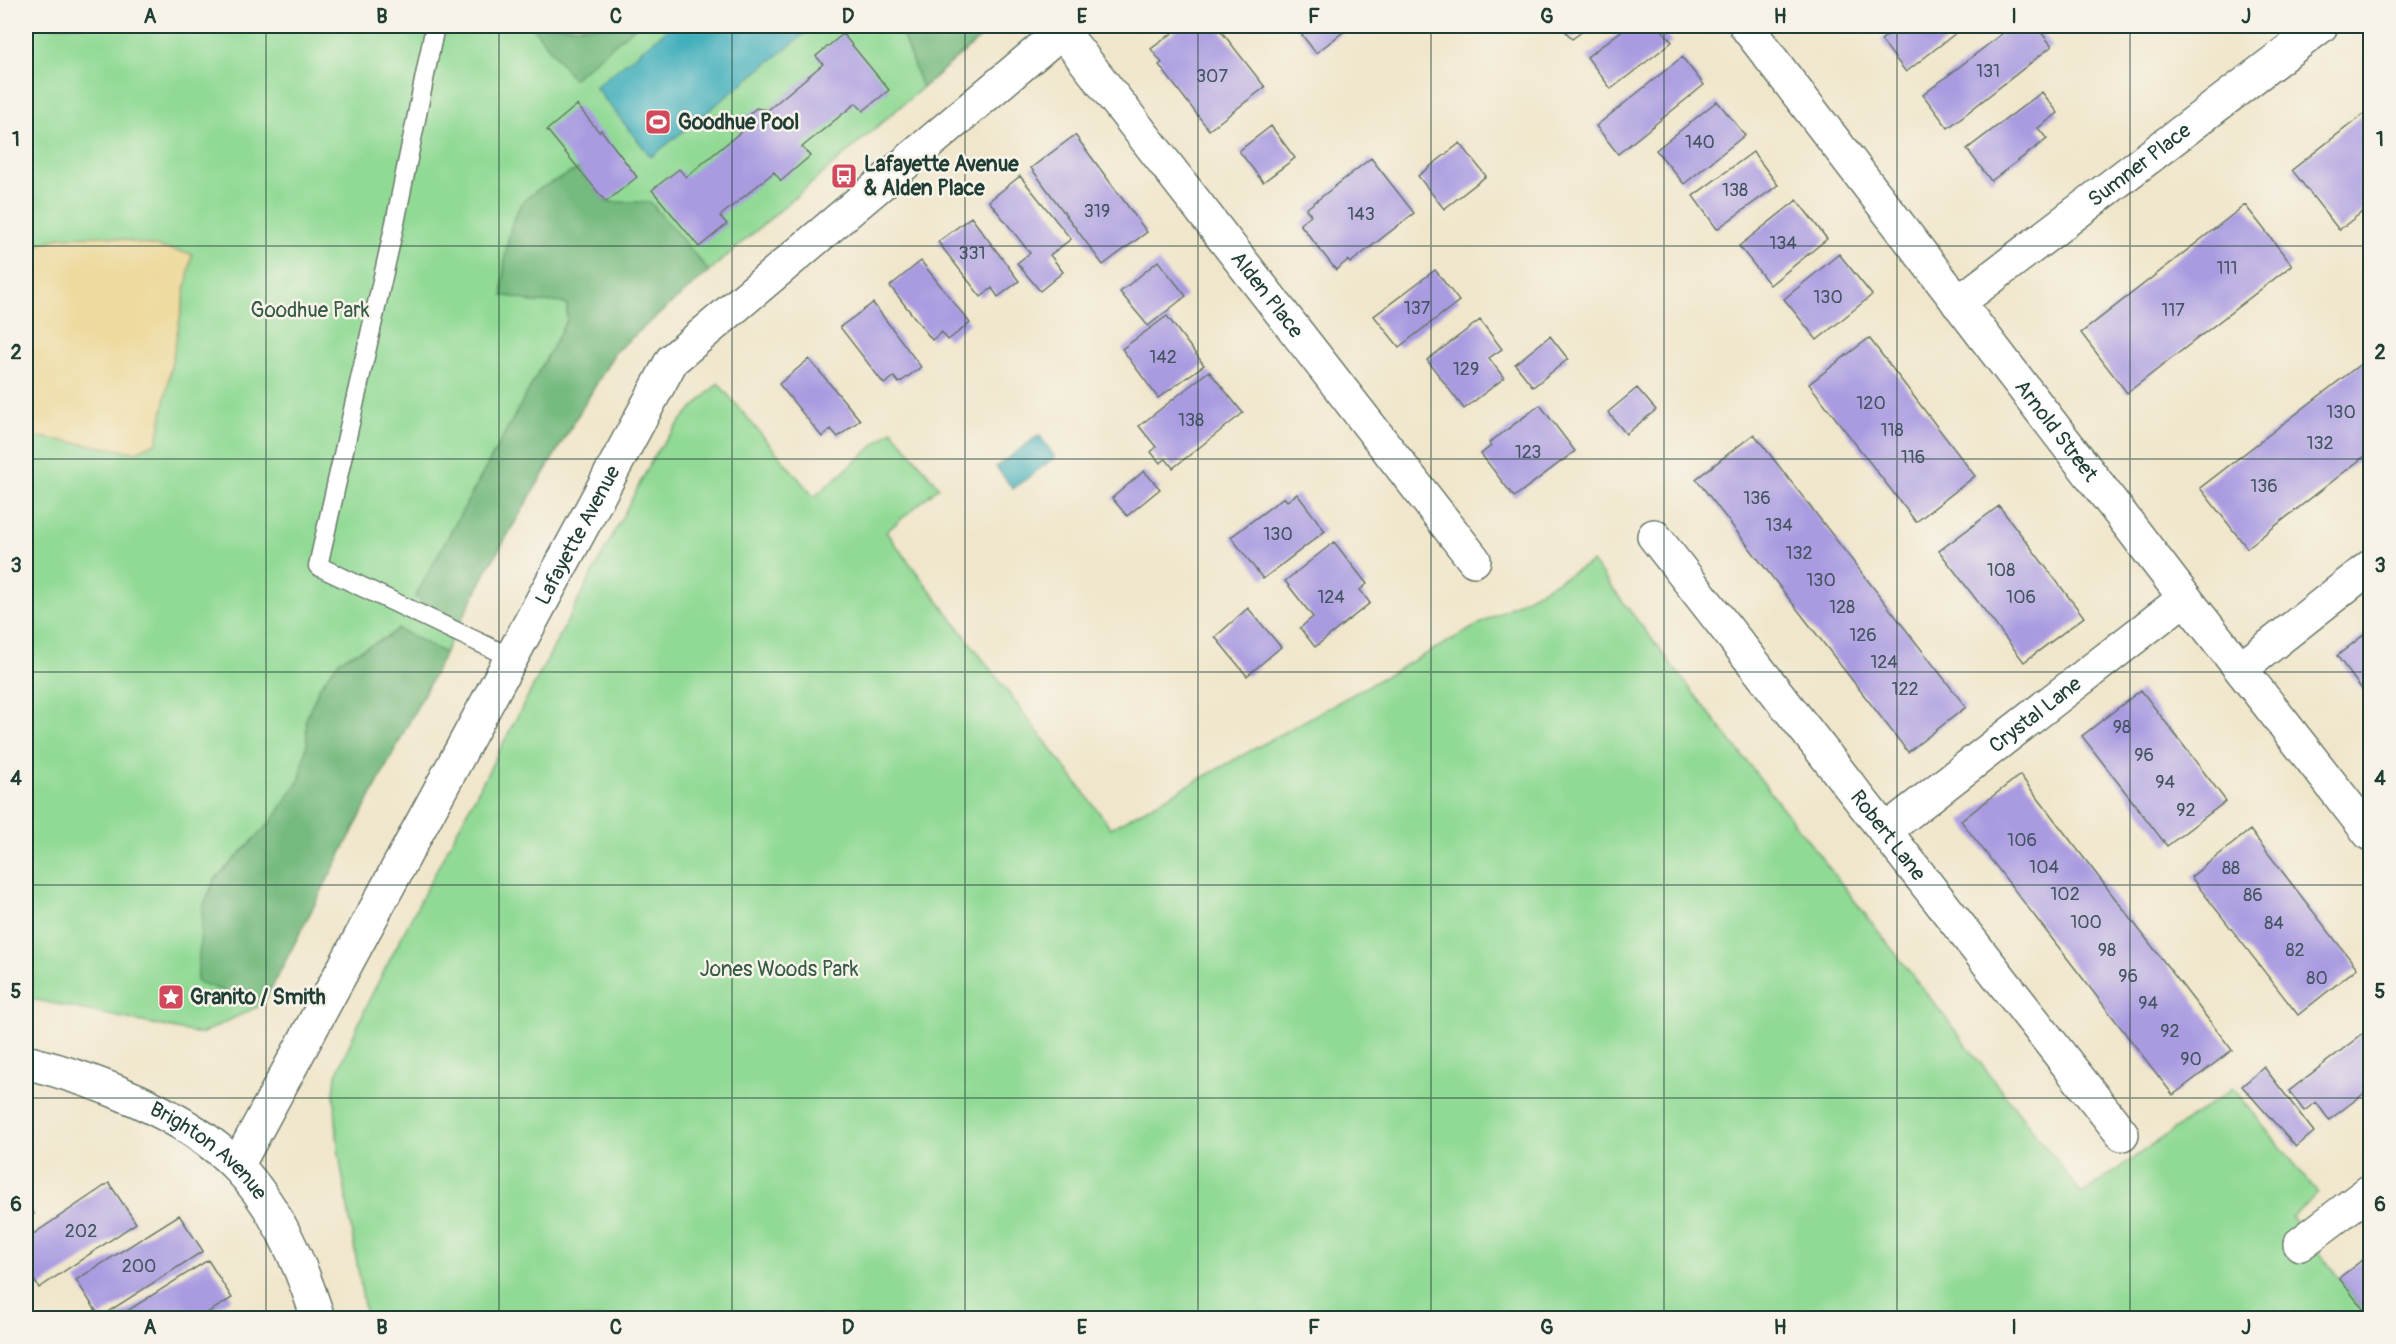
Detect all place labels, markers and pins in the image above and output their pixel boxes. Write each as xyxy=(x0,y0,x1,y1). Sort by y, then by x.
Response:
sports icon: Goodhue Pool xyxy=(643,107,673,137)
place label: Goodhue Pool xyxy=(678,109,799,136)
place label: Lafayette Avenue & Alden Place xyxy=(864,151,1019,202)
bus stop icon: Lafayette Avenue & Alden Place xyxy=(829,161,859,191)
place icon: Granito / Smith xyxy=(156,982,186,1012)
place label: Granito / Smith xyxy=(190,984,326,1011)

